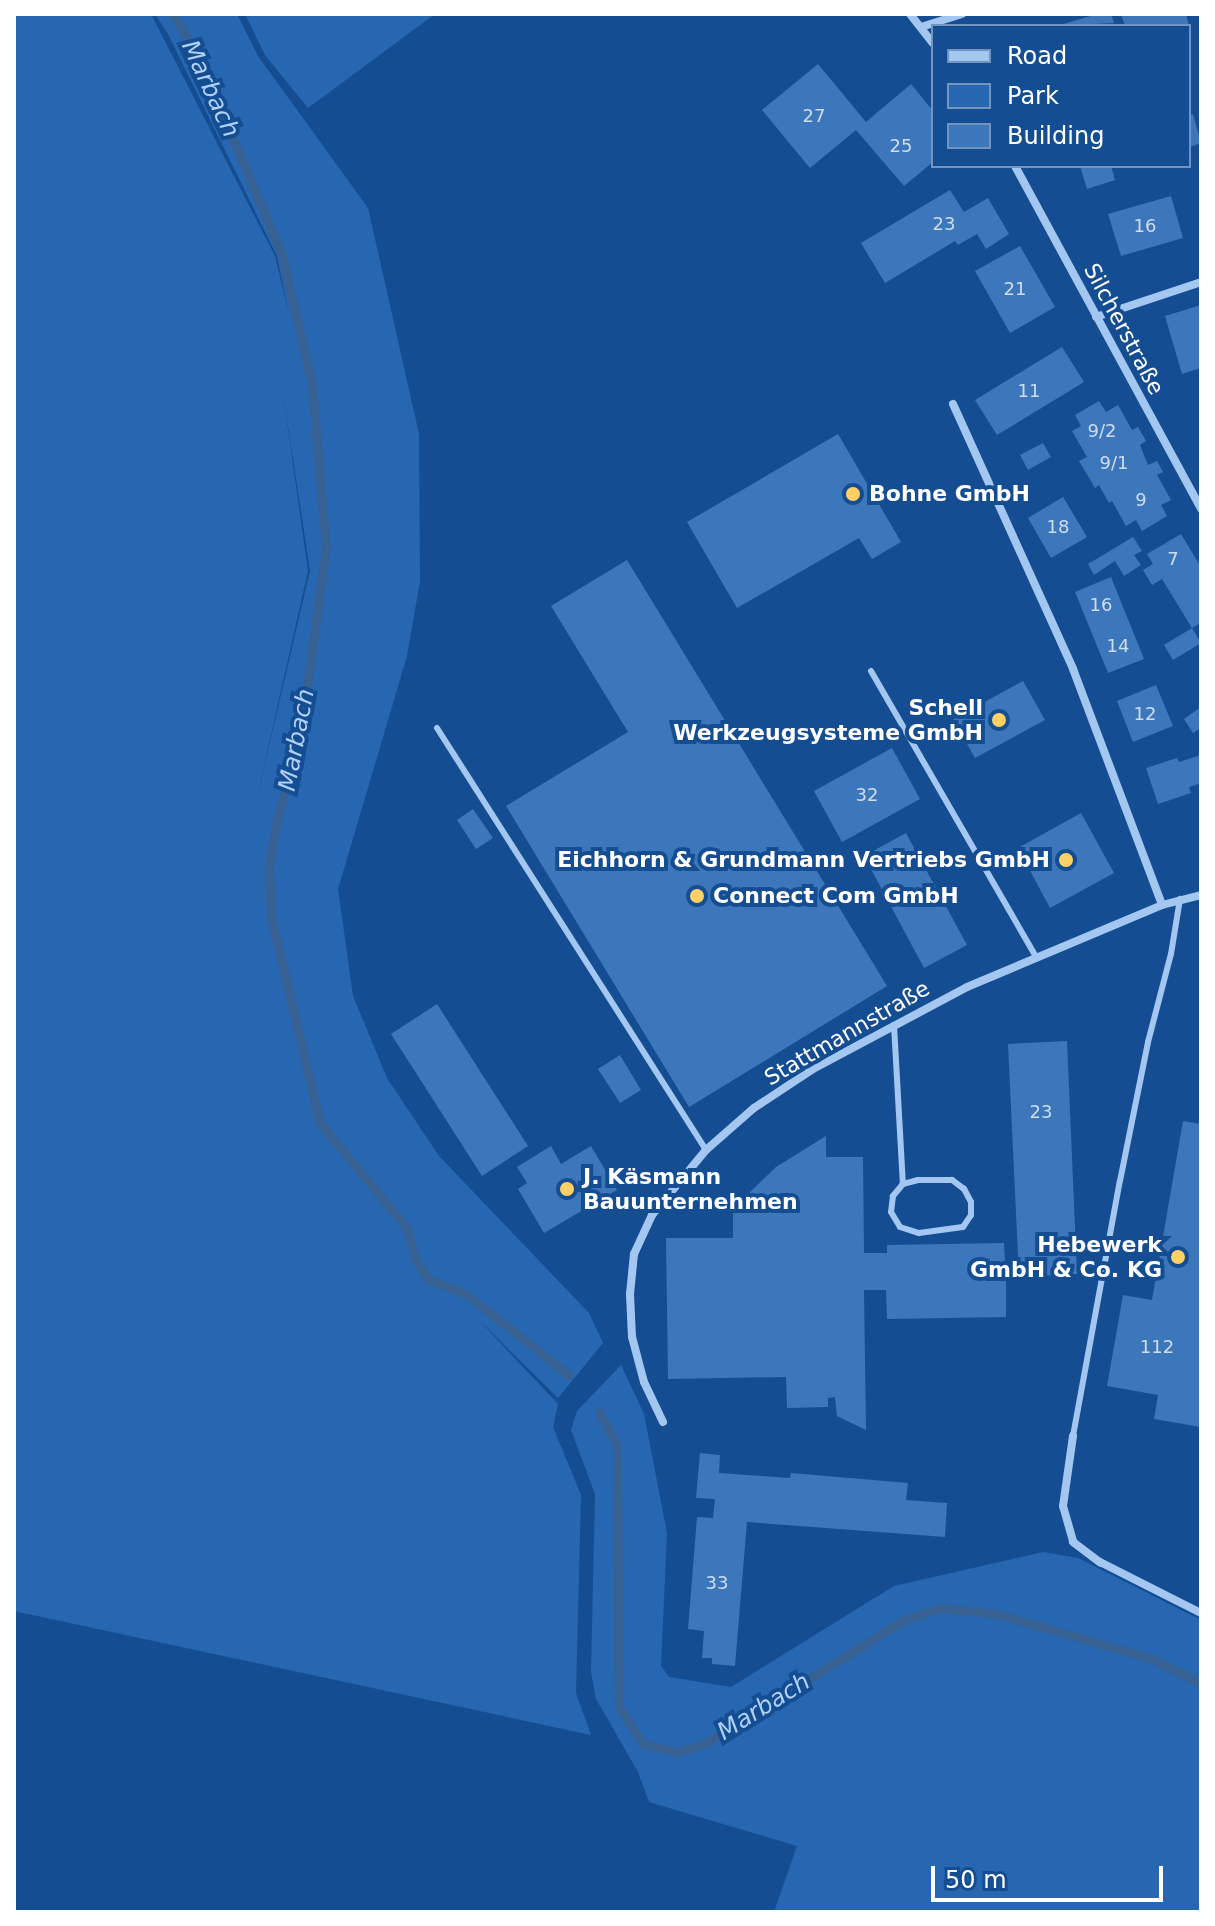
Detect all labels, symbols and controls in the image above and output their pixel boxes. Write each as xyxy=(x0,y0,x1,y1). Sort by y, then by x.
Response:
legend xyxy=(931,24,1191,168)
water label: Marbach xyxy=(175,36,245,142)
text: Road xyxy=(1007,42,1067,70)
text: Park xyxy=(1007,82,1059,110)
house number: 27 xyxy=(803,105,825,127)
text: Building xyxy=(1007,122,1104,150)
house number: 25 xyxy=(890,135,912,157)
house number: 23 xyxy=(933,213,955,235)
house number: 16 xyxy=(1134,215,1156,237)
street label: Silcherstraße xyxy=(1078,259,1170,399)
house number: 21 xyxy=(1004,278,1026,300)
house number: 11 xyxy=(1018,380,1040,402)
house number: 9/2 xyxy=(1088,420,1116,442)
house number: 9/1 xyxy=(1100,452,1128,474)
place label: Bohne GmbH xyxy=(869,481,1030,507)
marker: Bohne GmbH xyxy=(844,485,862,503)
house number: 9 xyxy=(1135,489,1147,511)
house number: 18 xyxy=(1047,516,1069,538)
house number: 7 xyxy=(1167,548,1179,570)
house number: 16 xyxy=(1090,594,1112,616)
house number: 14 xyxy=(1107,635,1129,657)
water label: Marbach xyxy=(273,686,321,794)
place label: Schell Werkzeugsysteme GmbH xyxy=(673,694,983,746)
house number: 12 xyxy=(1134,703,1156,725)
marker: Schell Werkzeugsysteme GmbH xyxy=(990,711,1008,729)
house number: 32 xyxy=(856,784,878,806)
place label: Eichhorn & Grundmann Vertriebs GmbH xyxy=(557,847,1050,873)
marker: Eichhorn & Grundmann Vertriebs GmbH xyxy=(1057,851,1075,869)
place label: Connect Com GmbH xyxy=(713,883,959,909)
marker: Connect Com GmbH xyxy=(688,887,706,905)
street label: Stattmannstraße xyxy=(760,975,934,1091)
house number: 23 xyxy=(1030,1101,1052,1123)
place label: J. Käsmann Bauunternehmen xyxy=(583,1163,798,1214)
marker: J. Käsmann Bauunternehmen xyxy=(558,1180,576,1198)
place label: Hebewerk GmbH & Co. KG xyxy=(970,1231,1162,1282)
marker: Hebewerk GmbH & Co. KG xyxy=(1169,1248,1187,1266)
house number: 112 xyxy=(1140,1336,1174,1358)
house number: 33 xyxy=(706,1572,728,1594)
water label: Marbach xyxy=(712,1667,816,1747)
scale bar xyxy=(935,1850,1167,1900)
text: 50 m xyxy=(945,1866,1007,1894)

